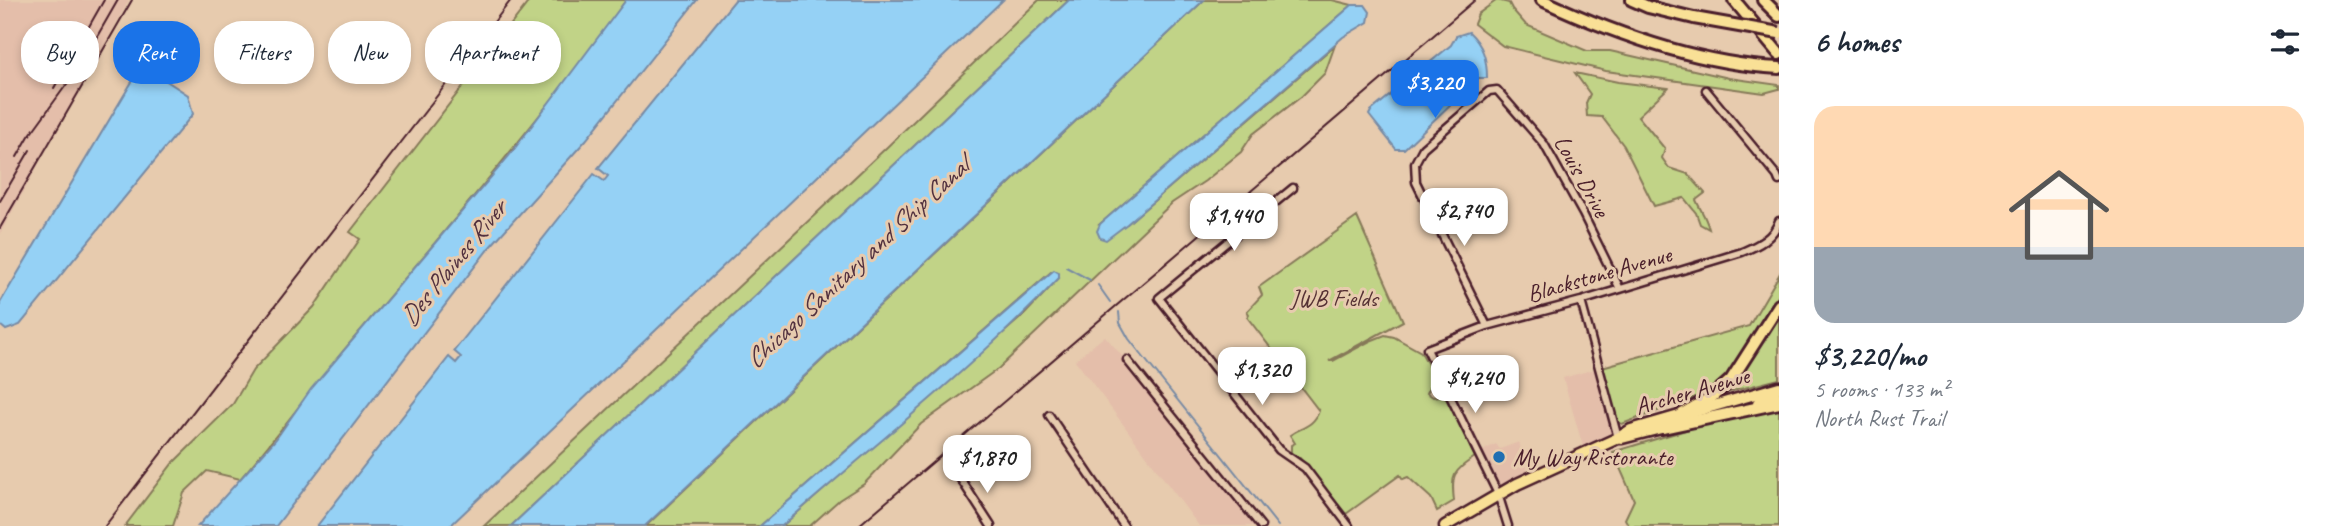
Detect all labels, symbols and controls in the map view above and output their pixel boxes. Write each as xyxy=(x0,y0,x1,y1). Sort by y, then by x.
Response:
chip: Buy xyxy=(21,21,99,84)
chip: Rent xyxy=(113,21,200,84)
chip: Filters xyxy=(214,21,314,84)
chip: New xyxy=(328,21,411,84)
chip: Apartment xyxy=(425,21,561,84)
text: 6 homes xyxy=(1814,23,1899,61)
icon: filters xyxy=(2266,23,2304,61)
pin: $3,220 xyxy=(1378,60,1492,120)
text: $3,220 xyxy=(1407,68,1463,97)
street label: Louis Drive xyxy=(1547,130,1618,224)
water label: Chicago Sanitary and Ship Canal xyxy=(738,145,982,375)
icon: home xyxy=(1996,152,2122,278)
pin: $2,740 xyxy=(1407,188,1521,248)
water label: Des Plaines River xyxy=(393,190,516,332)
pin: $1,440 xyxy=(1177,194,1291,253)
text: $2,740 xyxy=(1436,196,1492,225)
text: $1,440 xyxy=(1206,201,1262,230)
street label: Blackstone Avenue xyxy=(1523,238,1677,309)
park label: JWB Fields xyxy=(1289,283,1380,313)
text: $3,220/mo xyxy=(1814,337,1926,375)
pin: $1,320 xyxy=(1205,348,1319,407)
text: $1,320 xyxy=(1234,355,1290,384)
pin: $4,240 xyxy=(1418,356,1532,415)
street label: Archer Avenue xyxy=(1631,360,1755,422)
text: $4,240 xyxy=(1447,363,1503,392)
text: 5 rooms · 133 m² xyxy=(1814,375,1949,404)
text: North Rust Trail xyxy=(1814,404,1944,433)
pin: $1,870 xyxy=(930,435,1044,495)
place label: My Way Ristorante xyxy=(1513,442,1675,472)
text: $1,870 xyxy=(959,443,1015,472)
marker: My Way Ristorante xyxy=(1491,449,1507,465)

